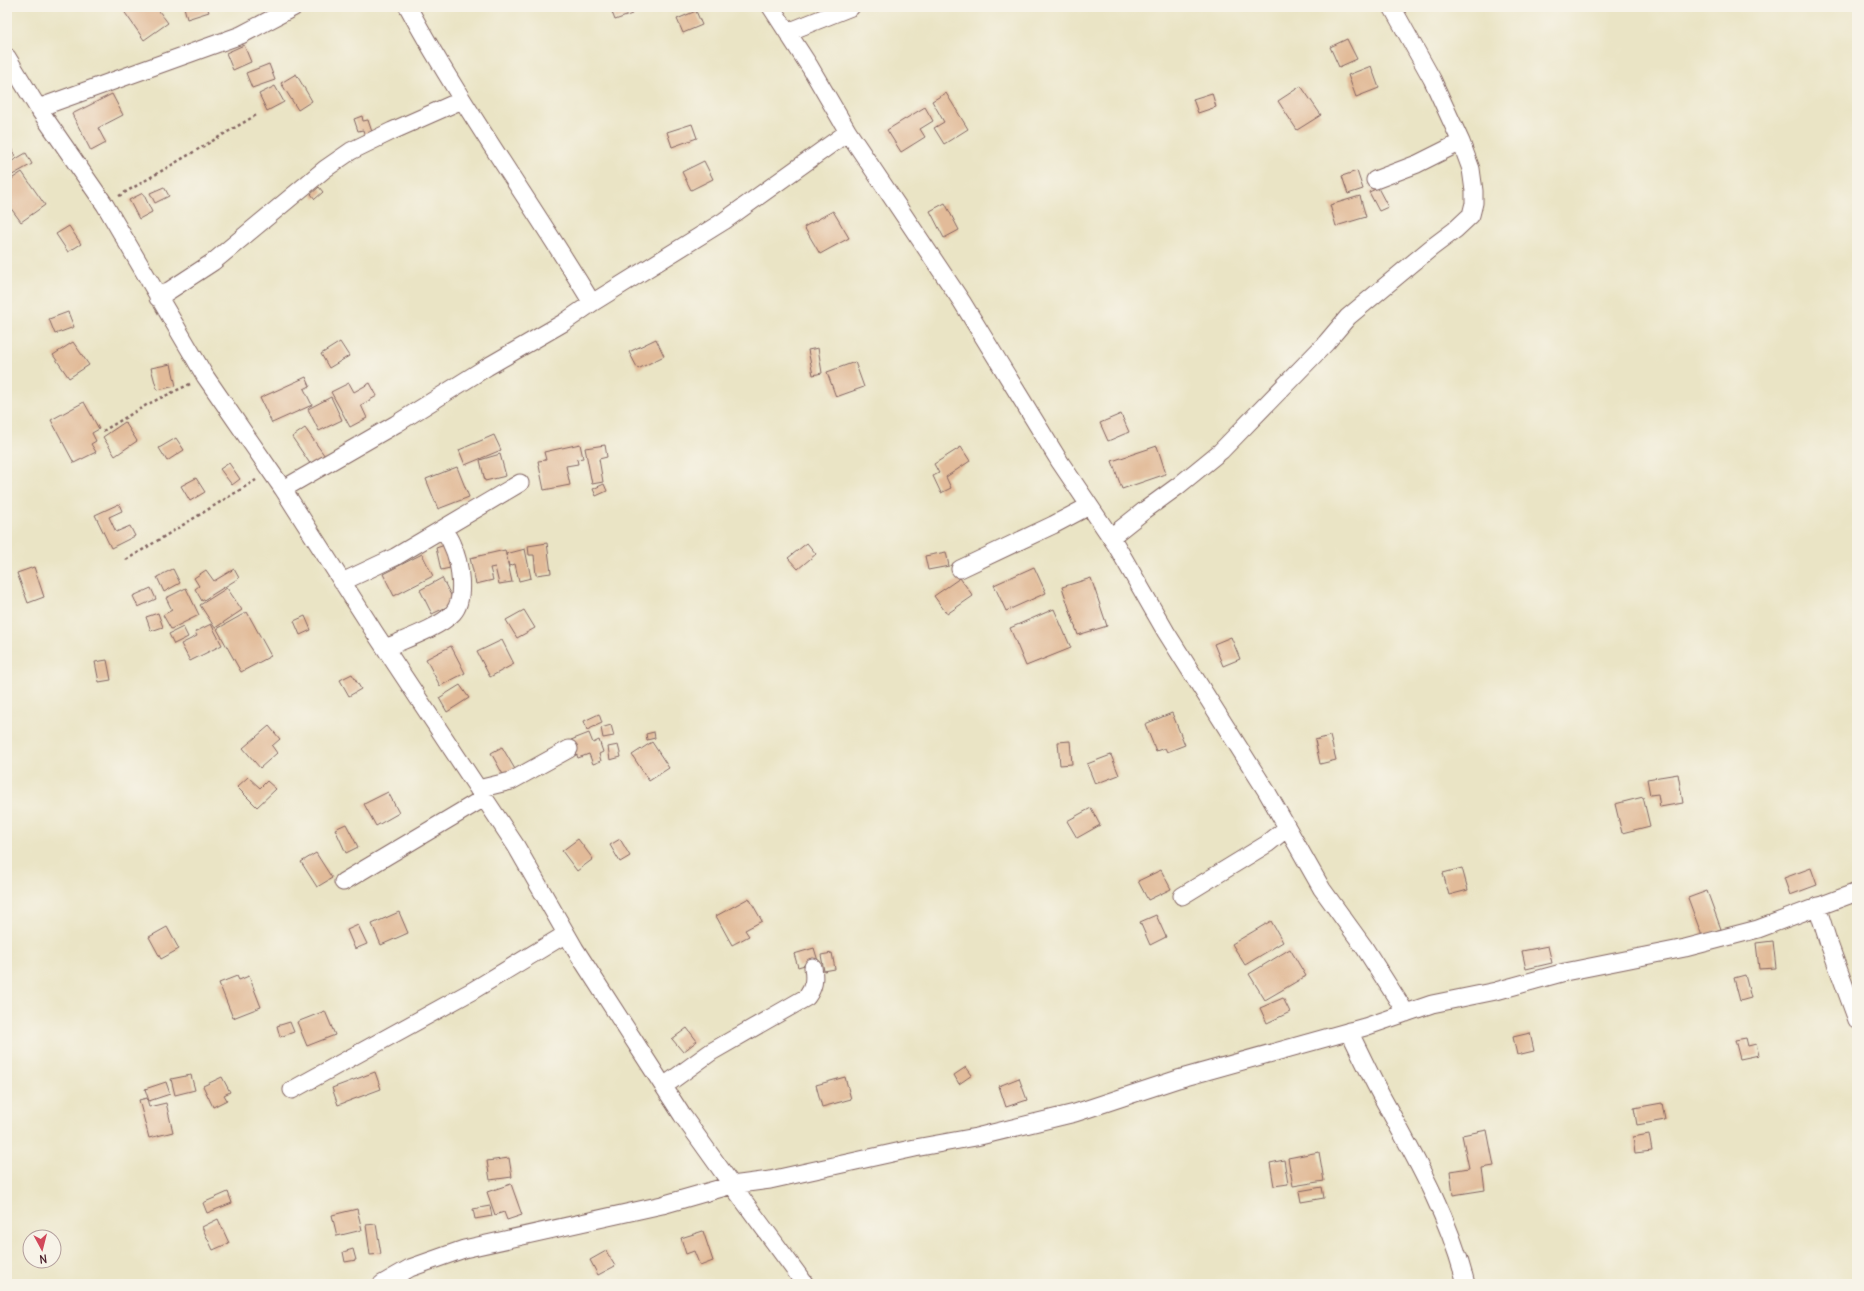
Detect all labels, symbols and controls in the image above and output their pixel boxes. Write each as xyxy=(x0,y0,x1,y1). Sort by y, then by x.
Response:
north arrow xyxy=(22,1229,62,1269)
text: N xyxy=(39,1252,48,1266)

